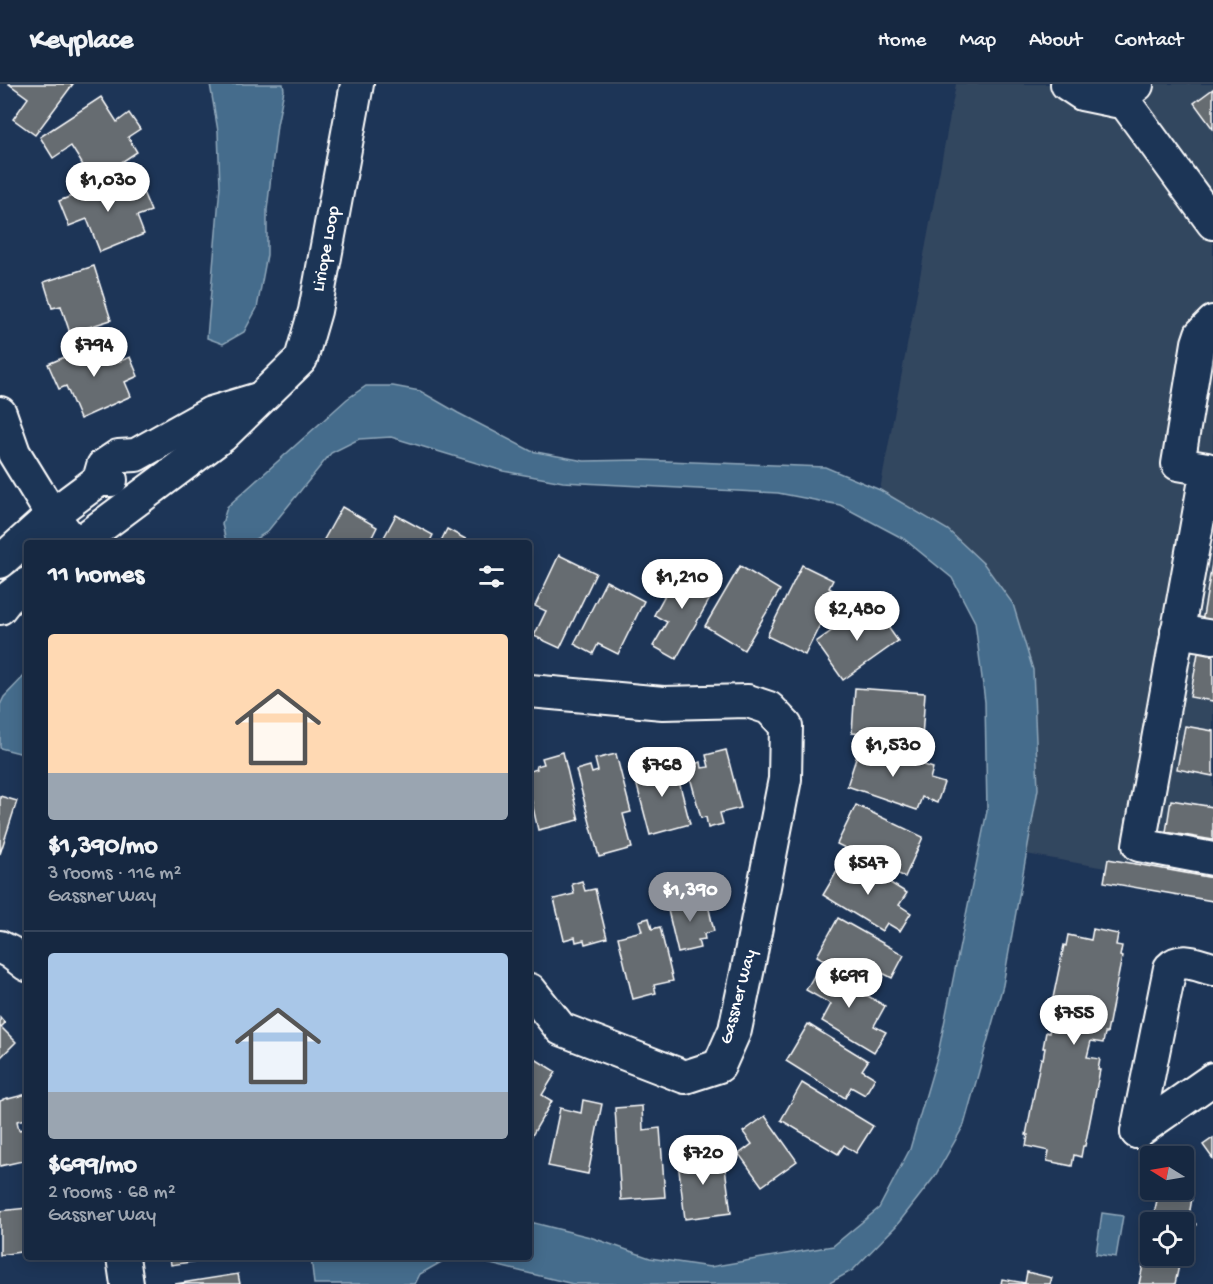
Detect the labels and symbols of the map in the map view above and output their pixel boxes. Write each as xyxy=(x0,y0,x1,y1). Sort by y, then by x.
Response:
pin: $1,030 xyxy=(59,162,157,213)
street label: Liriope Loop xyxy=(308,204,345,294)
pin: $794 xyxy=(58,327,130,378)
pin: $1,210 xyxy=(633,559,731,610)
pin: $2,480 xyxy=(808,591,906,642)
pin: $1,530 xyxy=(844,727,942,778)
pin: $768 xyxy=(626,747,698,798)
pin: $547 xyxy=(832,845,904,896)
pin: $1,390 xyxy=(641,872,739,923)
street label: Gassner Way xyxy=(716,947,762,1047)
pin: $699 xyxy=(813,958,885,1009)
pin: $755 xyxy=(1038,995,1110,1046)
pin: $720 xyxy=(667,1135,739,1186)
north arrow xyxy=(1140,1146,1194,1200)

